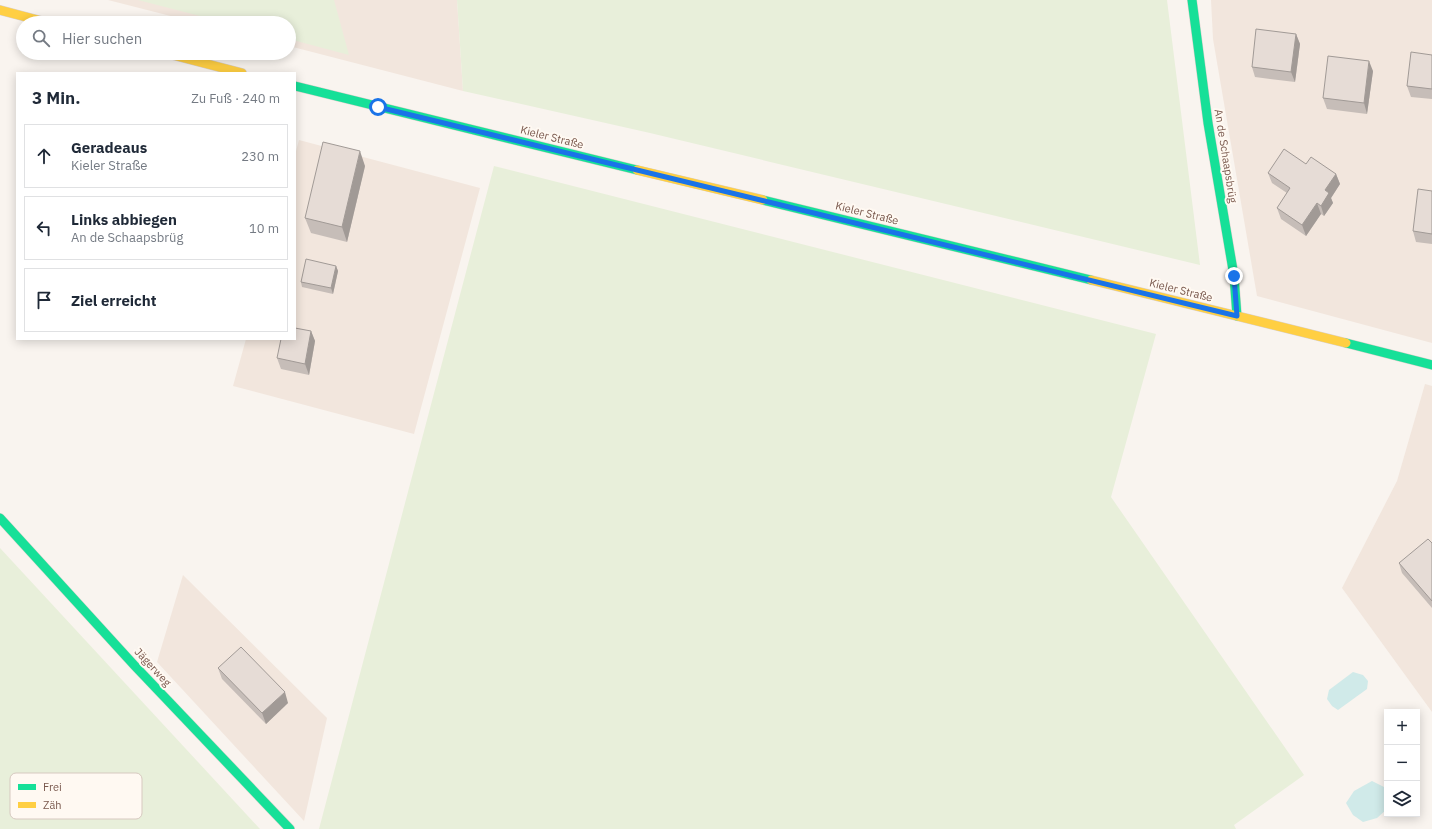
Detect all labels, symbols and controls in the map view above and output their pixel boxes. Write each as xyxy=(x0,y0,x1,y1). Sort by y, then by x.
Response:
search box xyxy=(16,16,296,60)
icon: search xyxy=(30,27,52,49)
text: Hier suchen xyxy=(62,29,142,48)
text: 3 Min. xyxy=(32,87,80,109)
text: Zu Fuß · 240 m xyxy=(191,90,280,107)
route start xyxy=(369,98,387,116)
street label: An de Schaapsbrüg xyxy=(1212,108,1240,204)
street label: Kieler Straße xyxy=(519,122,585,152)
text: Geradeaus xyxy=(71,138,147,157)
icon: ahead xyxy=(33,145,55,167)
text: 230 m xyxy=(241,148,279,165)
text: Kieler Straße xyxy=(71,157,147,174)
street label: Kieler Straße xyxy=(834,198,900,228)
text: Links abbiegen xyxy=(71,210,177,229)
icon: left xyxy=(33,217,55,239)
text: 10 m xyxy=(249,220,279,237)
text: An de Schaapsbrüg xyxy=(71,229,183,246)
route end xyxy=(1225,267,1243,285)
street label: Kieler Straße xyxy=(1148,275,1214,305)
icon: arrive xyxy=(33,289,55,311)
text: Ziel erreicht xyxy=(71,291,157,310)
street label: Jägerweg xyxy=(132,645,174,689)
map controls xyxy=(1384,709,1420,817)
button: + xyxy=(1384,709,1420,745)
button: − xyxy=(1384,745,1420,781)
legend xyxy=(10,773,142,819)
text: Frei xyxy=(43,780,62,794)
button: layers xyxy=(1384,781,1420,817)
text: Zäh xyxy=(43,798,62,812)

